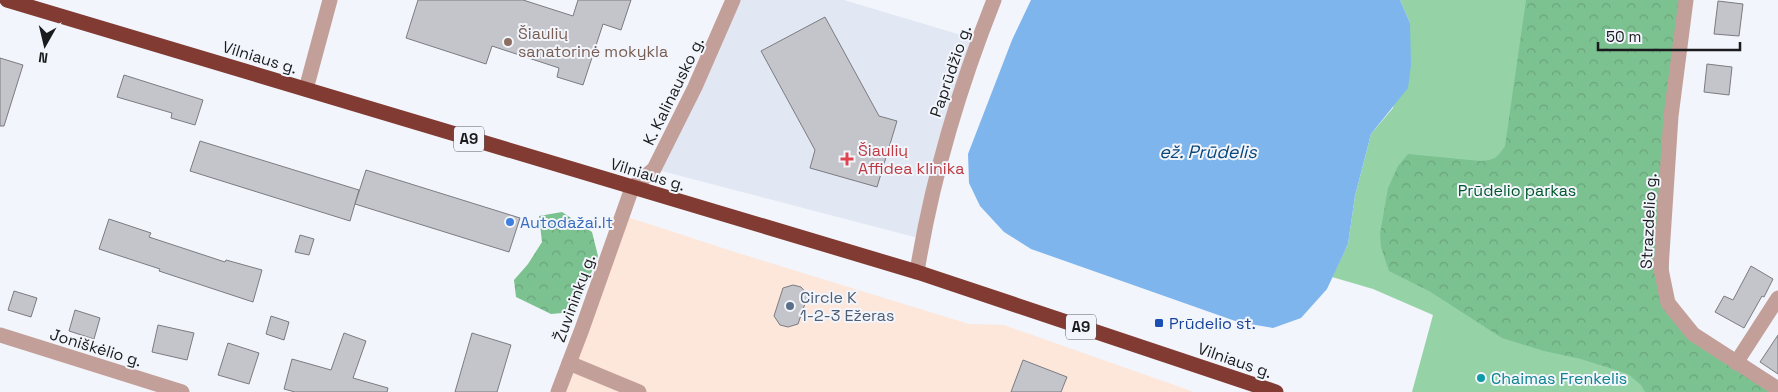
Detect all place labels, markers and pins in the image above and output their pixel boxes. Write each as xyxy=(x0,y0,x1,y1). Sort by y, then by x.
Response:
place label: Šiaulių sanatorinė mokykla xyxy=(518,23,668,62)
marker: Šiaulių sanatorinė mokykla xyxy=(502,36,514,48)
place label: Šiaulių Affidea klinika xyxy=(858,140,964,179)
marker: Šiaulių Affidea klinika xyxy=(840,152,854,166)
place label: Autodažai.lt xyxy=(520,212,613,233)
marker: Autodažai.lt xyxy=(504,216,516,228)
place label: Circle K 1-2-3 Ežeras xyxy=(800,287,894,326)
marker: Circle K 1-2-3 Ežeras xyxy=(784,300,796,312)
place label: Prūdelio st. xyxy=(1169,313,1256,334)
marker: Prūdelio st. xyxy=(1153,317,1165,329)
place label: Chaimas Frenkelis xyxy=(1491,368,1627,389)
marker: Chaimas Frenkelis xyxy=(1475,372,1487,384)

